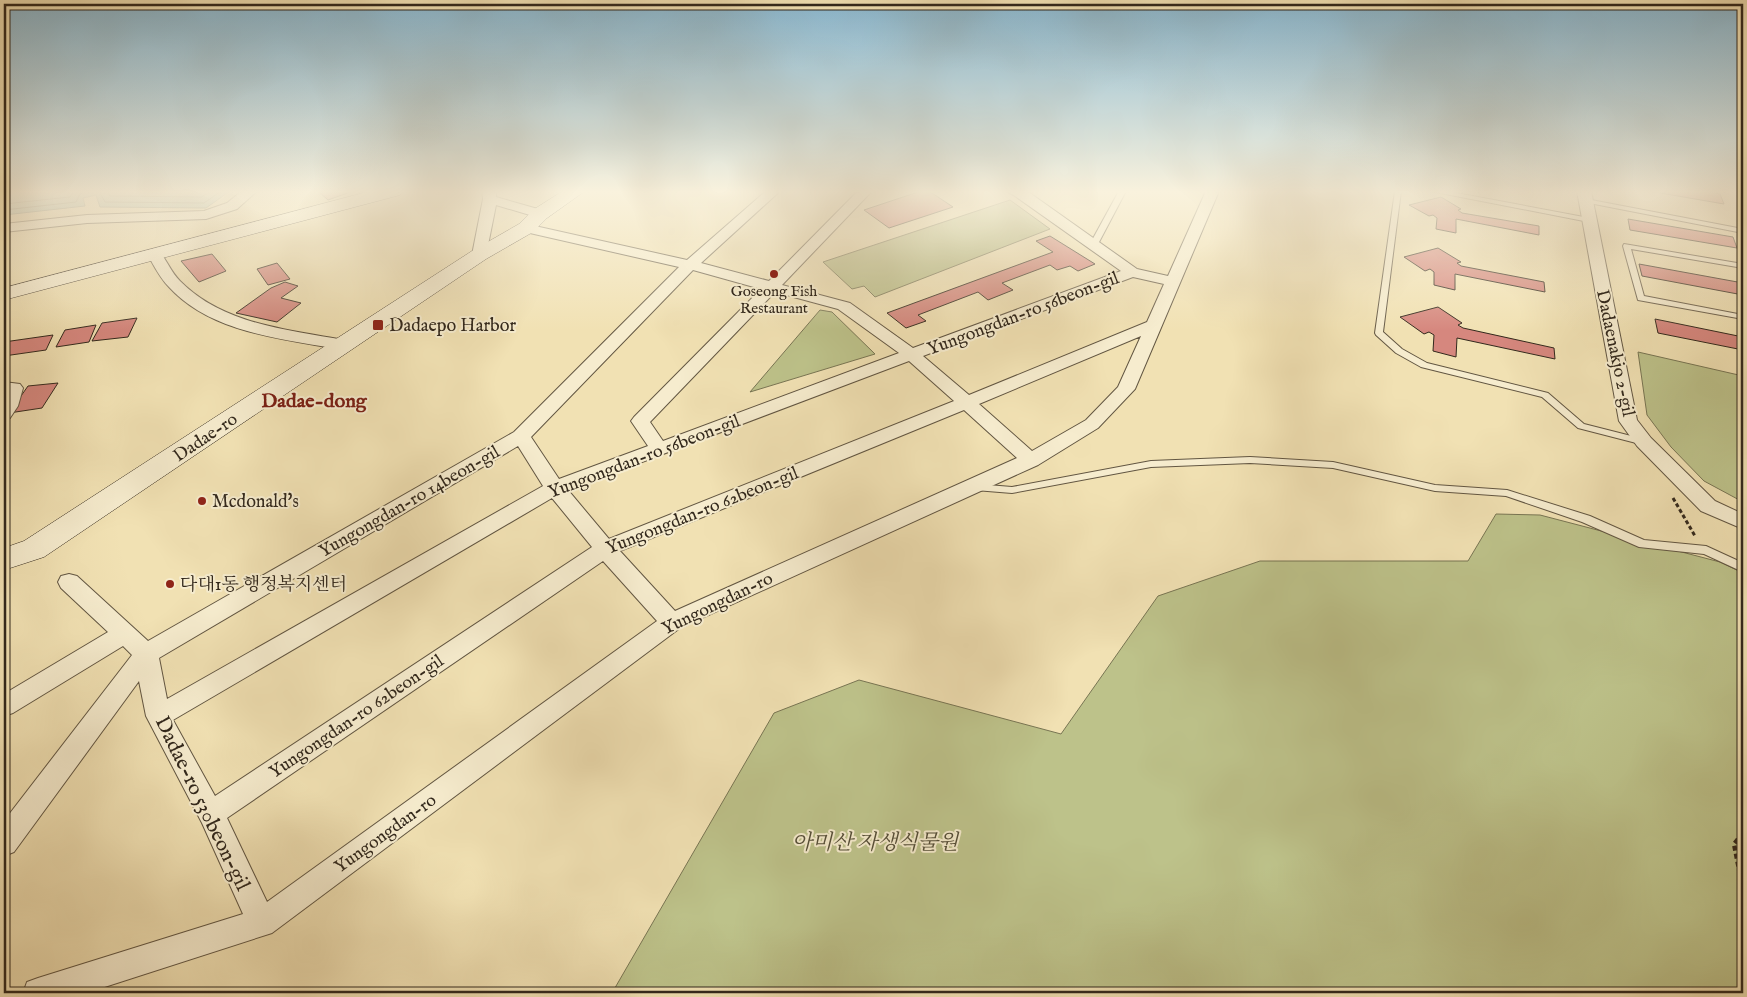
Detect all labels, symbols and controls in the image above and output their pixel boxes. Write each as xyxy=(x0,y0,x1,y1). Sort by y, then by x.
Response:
street label: Yungongdan-ro 56beon-gil xyxy=(924,267,1123,362)
marker: Goseong Fish Restaurant xyxy=(768,268,780,280)
place label: Goseong Fish Restaurant xyxy=(731,282,817,318)
street label: Dadaenakjo 2-gil xyxy=(1590,288,1639,419)
place label: Dadaepo Harbor xyxy=(389,315,516,338)
marker: Dadaepo Harbor xyxy=(371,318,385,332)
district label: Dadae-dong xyxy=(261,389,368,414)
street label: Dadae-ro xyxy=(169,408,243,468)
street label: Yungongdan-ro 56beon-gil xyxy=(545,410,744,505)
street label: Yungongdan-ro 14beon-gil xyxy=(315,441,504,564)
street label: Yungongdan-ro 62beon-gil xyxy=(603,462,802,561)
place label: Mcdonald's xyxy=(212,491,299,514)
marker: Mcdonald's xyxy=(196,495,208,507)
street label: Yungongdan-ro xyxy=(658,567,777,641)
place label: 다대1동 행정복지센터 xyxy=(180,574,347,597)
marker: 다대1동 행정복지센터 xyxy=(164,578,176,590)
street label: Yungongdan-ro 62beon-gil xyxy=(265,650,449,784)
street label: Dadae-ro 530beon-gil xyxy=(148,712,256,896)
street label: Yungongdan-ro xyxy=(330,789,442,879)
park label: 아미산 자생식물원 xyxy=(792,830,960,857)

